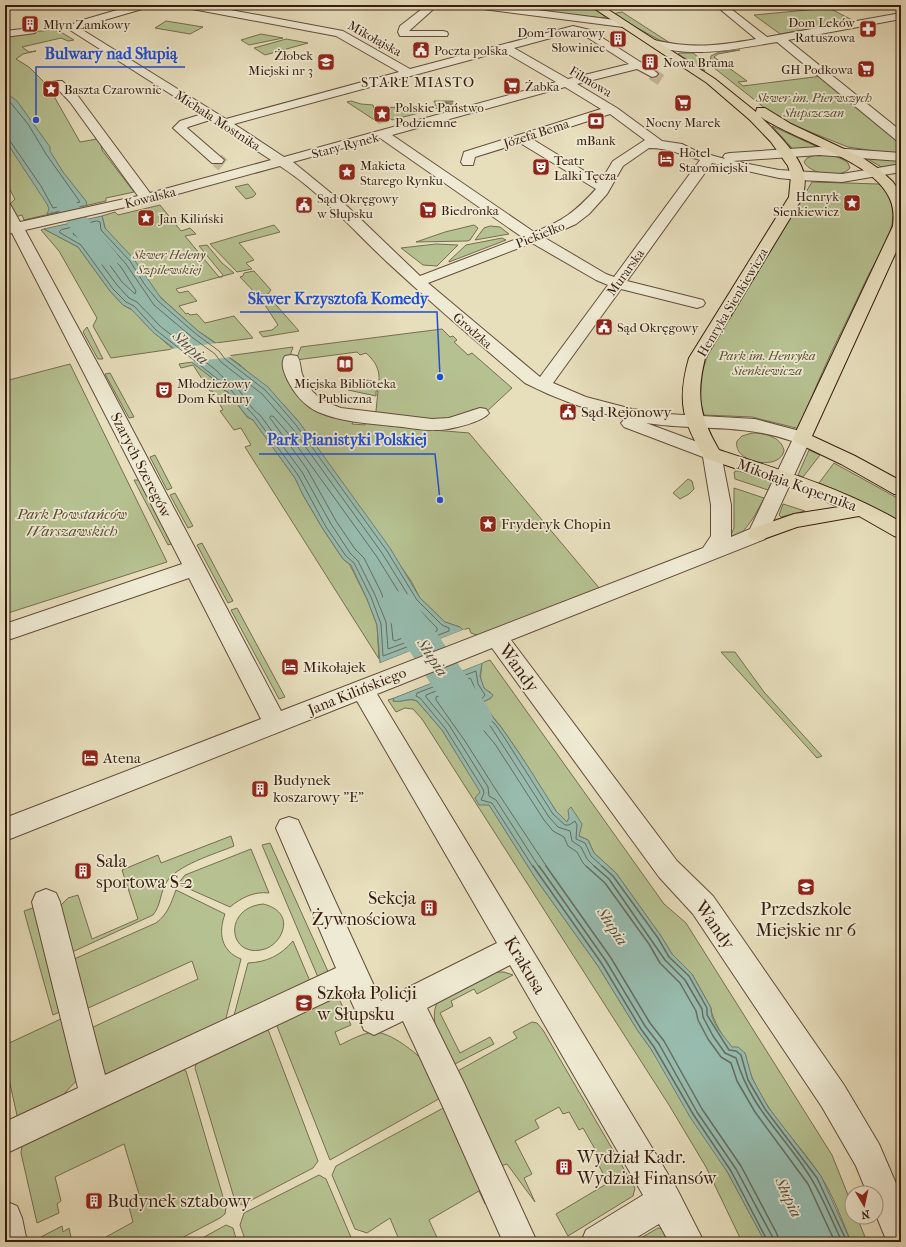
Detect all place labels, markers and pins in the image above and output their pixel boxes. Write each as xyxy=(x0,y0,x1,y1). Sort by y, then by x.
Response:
building icon: Młyn Zamkowy xyxy=(20,14,40,34)
place label: Dom Leków Ratuszowa xyxy=(788,15,856,45)
place label: Młyn Zamkowy xyxy=(43,17,132,32)
pharmacy icon: Dom Leków Ratuszowa xyxy=(858,19,878,39)
place label: Dom Towarowy Słowiniec xyxy=(517,25,606,55)
building icon: Dom Towarowy Słowiniec xyxy=(608,29,628,49)
callout: Bulwary nad Słupią xyxy=(36,39,185,67)
public building icon: Poczta polska xyxy=(411,40,431,60)
place label: Poczta polska xyxy=(434,43,509,58)
place label: Żłobek Miejski nr 3 xyxy=(248,48,313,78)
school or university icon: Żłobek Miejski nr 3 xyxy=(316,52,336,72)
building icon: Nowa Brama xyxy=(640,52,660,72)
place label: Nowa Brama xyxy=(663,55,735,70)
supermarket icon: GH Podkowa xyxy=(856,59,876,79)
place label: GH Podkowa xyxy=(781,62,854,77)
supermarket icon: Żabka xyxy=(502,76,522,96)
place icon: Baszta Czarownic xyxy=(41,79,61,99)
place label: Żabka xyxy=(525,79,560,94)
place label: Baszta Czarownic xyxy=(64,82,162,97)
supermarket icon: Nocny Marek xyxy=(673,93,693,113)
place label: Polskie Państwo Podziemne xyxy=(395,100,484,130)
place icon: Polskie Państwo Podziemne xyxy=(372,104,392,124)
bank icon: mBank xyxy=(586,111,606,131)
place label: Nocny Marek xyxy=(645,115,721,130)
place label: mBank xyxy=(576,133,616,148)
place label: Hotel Staromiejski xyxy=(679,145,748,175)
hotel icon: Hotel Staromiejski xyxy=(656,149,676,169)
place label: Teatr Lalki Tęcza xyxy=(554,153,617,183)
theatre icon: Teatr Lalki Tęcza xyxy=(531,157,551,177)
place label: Makieta Starego Rynku xyxy=(360,158,444,188)
place icon: Makieta Starego Rynku xyxy=(337,162,357,182)
place label: Henryk Sienkiewicz xyxy=(773,189,839,219)
place label: Sąd Okręgowy w Słupsku xyxy=(316,191,399,221)
place icon: Henryk Sienkiewicz xyxy=(842,193,862,213)
public building icon: Sąd Okręgowy w Słupsku xyxy=(294,195,314,215)
supermarket icon: Biedronka xyxy=(418,200,438,220)
place label: Biedronka xyxy=(441,203,500,218)
place icon: Jan Kiliński xyxy=(136,208,156,228)
place label: Jan Kiliński xyxy=(158,211,224,226)
callout: Skwer Krzysztofa Komedy xyxy=(240,284,437,312)
public building icon: Sąd Okręgowy xyxy=(594,317,614,337)
place label: Sąd Okręgowy xyxy=(617,320,699,335)
library icon: Miejska Biblioteka Publiczna xyxy=(335,354,355,374)
place label: Młodzieżowy Dom Kultury xyxy=(177,376,253,406)
place label: Miejska Biblioteka Publiczna xyxy=(294,376,397,406)
theatre icon: Młodzieżowy Dom Kultury xyxy=(154,380,174,400)
public building icon: Sąd Rejonowy xyxy=(558,402,578,422)
place label: Sąd Rejonowy xyxy=(581,403,673,421)
callout: Park Pianistyki Polskiej xyxy=(259,426,435,454)
place icon: Fryderyk Chopin xyxy=(478,514,498,534)
place label: Fryderyk Chopin xyxy=(501,515,611,533)
hotel icon: Mikołajek xyxy=(280,657,300,677)
place label: Mikołajek xyxy=(303,658,366,676)
hotel icon: Atena xyxy=(80,748,100,768)
place label: Atena xyxy=(102,749,142,767)
place label: Budynek koszarowy "E" xyxy=(273,771,364,806)
building icon: Budynek koszarowy "E" xyxy=(250,779,270,799)
place label: Sala sportowa S-2 xyxy=(96,851,193,893)
building icon: Sala sportowa S-2 xyxy=(73,861,93,881)
school or university icon: Przedszkole Miejskie nr 6 xyxy=(796,877,816,897)
place label: Sekcja Żywnościowa xyxy=(312,888,417,930)
building icon: Sekcja Żywnościowa xyxy=(419,898,439,918)
place label: Przedszkole Miejskie nr 6 xyxy=(756,899,857,941)
place label: Szkoła Policji w Słupsku xyxy=(316,983,418,1025)
school or university icon: Szkoła Policji w Słupsku xyxy=(294,993,314,1013)
place label: Wydział Kadr. Wydział Finansów xyxy=(576,1147,717,1189)
building icon: Wydział Kadr. Wydział Finansów xyxy=(554,1157,574,1177)
building icon: Budynek sztabowy xyxy=(84,1191,104,1211)
place label: Budynek sztabowy xyxy=(107,1191,252,1212)

